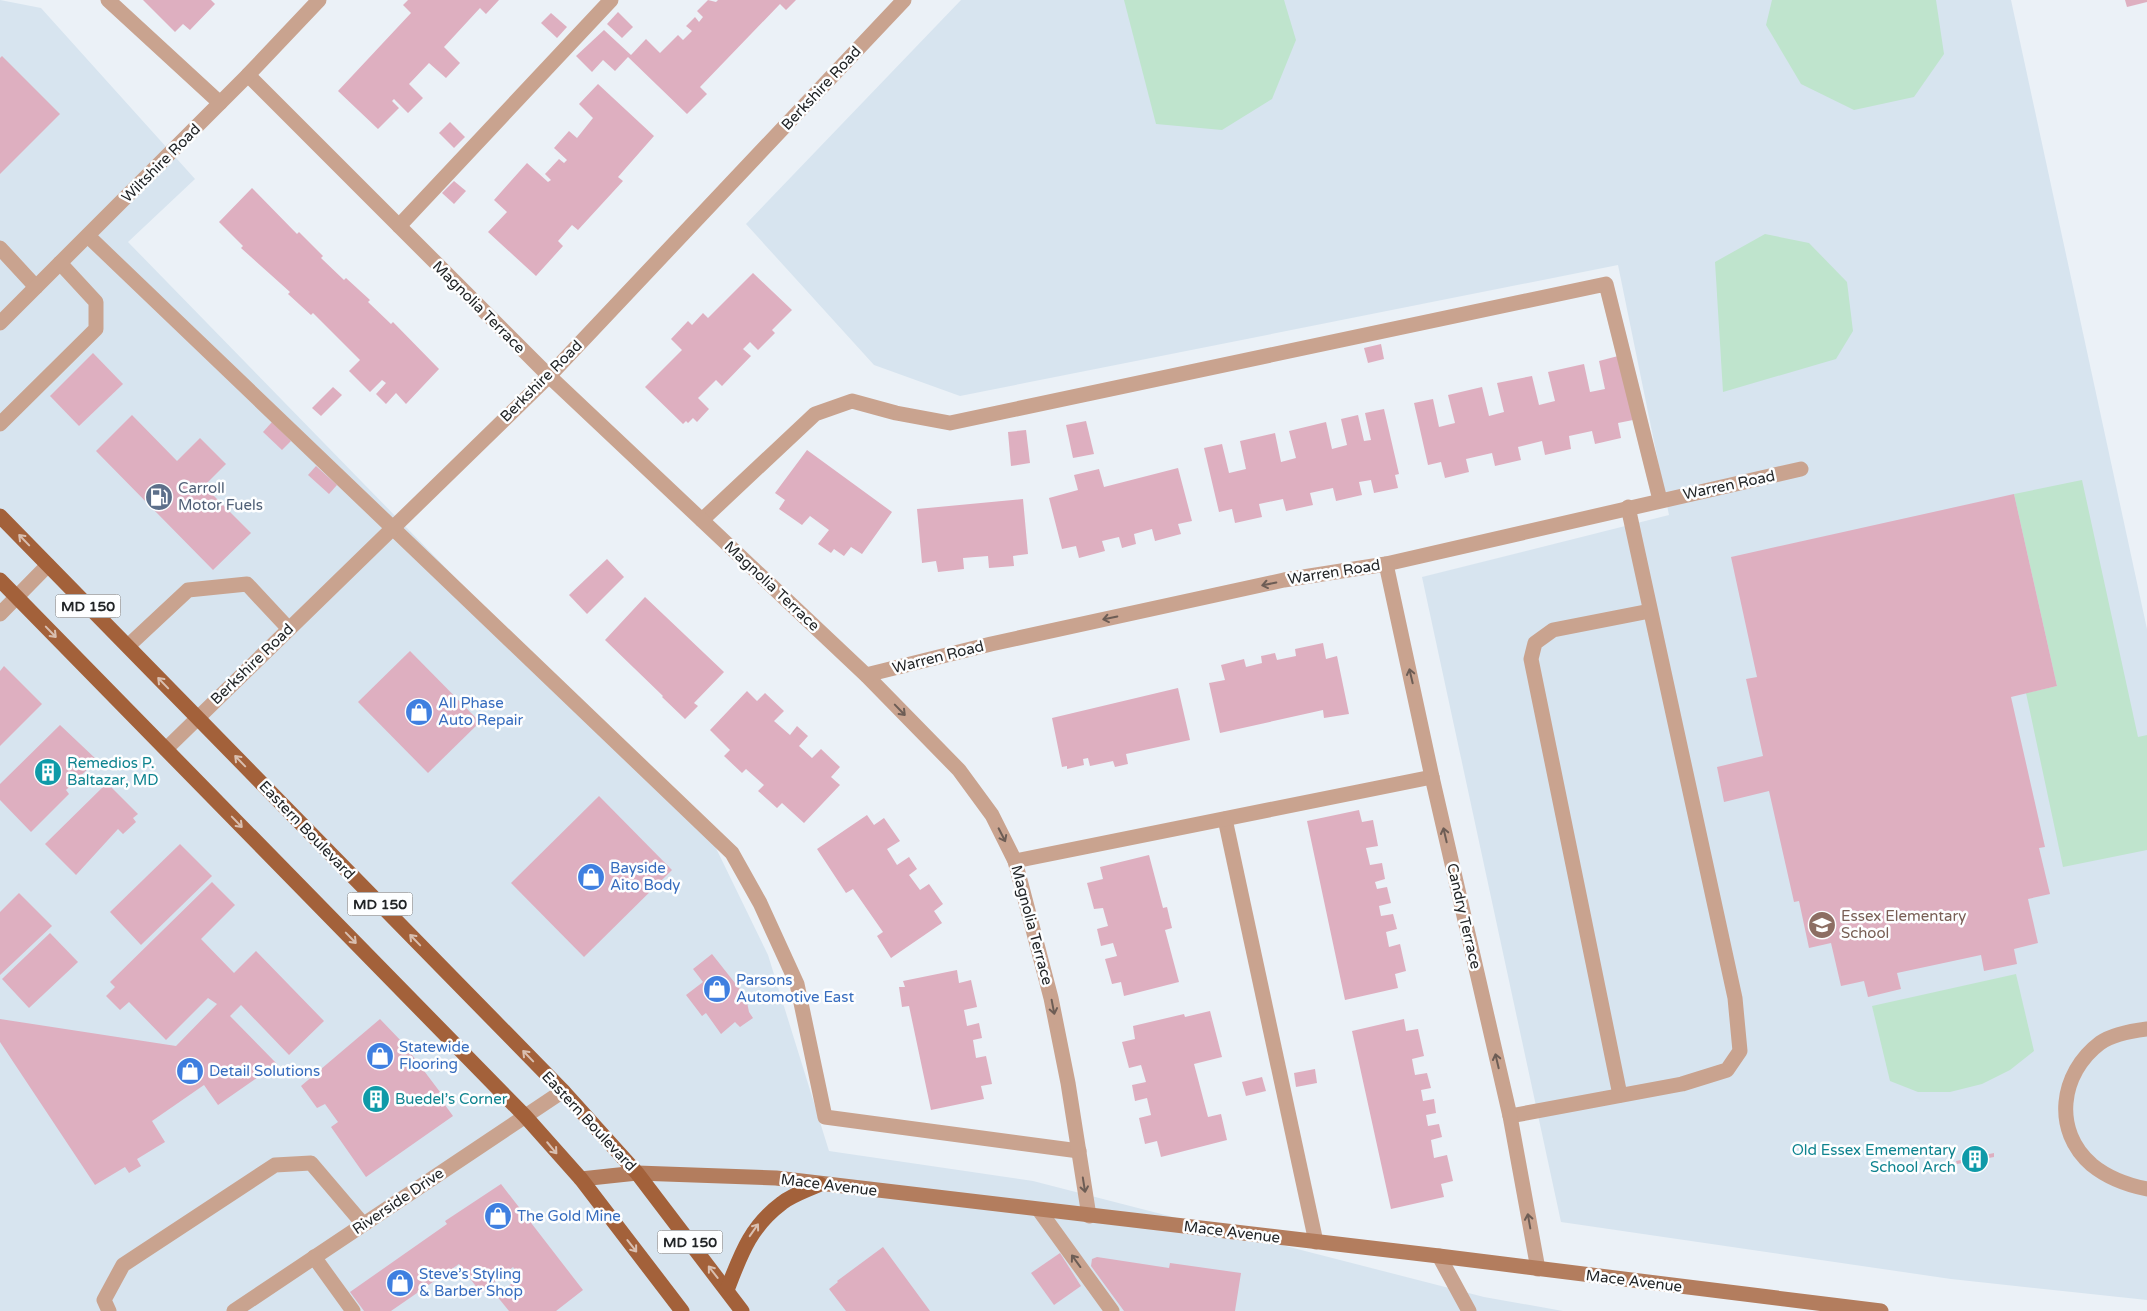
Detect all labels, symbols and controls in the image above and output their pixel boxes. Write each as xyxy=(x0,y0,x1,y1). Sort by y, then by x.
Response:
street label: Berkshire Road xyxy=(777,42,865,134)
street label: Wiltshire Road xyxy=(118,120,204,206)
street label: Magnolia Terrace xyxy=(429,257,529,357)
street label: Berkshire Road xyxy=(496,336,586,426)
street label: Warren Road xyxy=(1681,466,1777,504)
place label: Carroll Motor Fuels xyxy=(178,479,263,514)
fuel station icon: Carroll Motor Fuels xyxy=(144,482,174,512)
one-way arrow xyxy=(18,534,30,547)
street label: Magnolia Terrace xyxy=(721,537,823,635)
street label: Warren Road xyxy=(1286,556,1382,588)
one-way arrow xyxy=(1261,579,1277,589)
road number: MD 150 xyxy=(56,594,120,618)
one-way arrow xyxy=(1102,614,1118,623)
street label: Berkshire Road xyxy=(207,620,297,708)
one-way arrow xyxy=(45,626,57,638)
street label: Warren Road xyxy=(890,637,986,677)
one-way arrow xyxy=(1406,668,1415,684)
one-way arrow xyxy=(157,676,169,689)
place label: All Phase Auto Repair xyxy=(438,694,524,729)
shop icon: All Phase Auto Repair xyxy=(404,697,434,727)
one-way arrow xyxy=(894,704,906,716)
place label: Remedios P. Baltazar, MD xyxy=(67,754,158,789)
one-way arrow xyxy=(234,755,246,767)
building icon: Remedios P. Baltazar, MD xyxy=(33,757,63,787)
street label: Eastern Boulevard xyxy=(255,777,359,883)
one-way arrow xyxy=(231,815,243,828)
one-way arrow xyxy=(998,827,1007,842)
one-way arrow xyxy=(1440,827,1449,843)
place label: Bayside Aito Body xyxy=(610,859,680,894)
street label: Candry Terrace xyxy=(1443,861,1485,971)
shop icon: Bayside Aito Body xyxy=(576,862,606,892)
street label: Magnolia Terrace xyxy=(1007,863,1057,987)
road number: MD 150 xyxy=(348,892,412,916)
place label: Essex Elementary School xyxy=(1841,907,1966,942)
school or university icon: Essex Elementary School xyxy=(1807,910,1837,940)
one-way arrow xyxy=(345,931,357,944)
one-way arrow xyxy=(409,933,421,946)
place label: Parsons Automotive East xyxy=(736,971,854,1006)
shop icon: Parsons Automotive East xyxy=(702,974,732,1004)
one-way arrow xyxy=(1049,999,1059,1015)
place label: Statewide Flooring xyxy=(399,1038,470,1073)
shop icon: Statewide Flooring xyxy=(365,1041,395,1071)
one-way arrow xyxy=(522,1050,535,1062)
one-way arrow xyxy=(1492,1054,1501,1070)
shop icon: Detail Solutions xyxy=(175,1056,205,1086)
place label: Detail Solutions xyxy=(209,1062,320,1080)
street label: Eastern Boulevard xyxy=(538,1067,640,1175)
building icon: Buedel’s Corner xyxy=(361,1084,391,1114)
place label: Buedel’s Corner xyxy=(395,1090,508,1108)
one-way arrow xyxy=(547,1141,558,1154)
place label: Old Essex Emementary School Arch xyxy=(1792,1141,1956,1176)
building icon: Old Essex Emementary School Arch xyxy=(1960,1144,1990,1174)
street label: Riverside Drive xyxy=(349,1164,447,1238)
street label: Mace Avenue xyxy=(780,1170,878,1200)
one-way arrow xyxy=(1080,1176,1090,1192)
shop icon: The Gold Mine xyxy=(483,1201,513,1231)
place label: The Gold Mine xyxy=(517,1207,621,1225)
one-way arrow xyxy=(1524,1213,1534,1229)
street label: Mace Avenue xyxy=(1183,1217,1281,1247)
one-way arrow xyxy=(749,1223,759,1237)
road number: MD 150 xyxy=(658,1230,722,1254)
one-way arrow xyxy=(626,1239,637,1252)
one-way arrow xyxy=(1071,1254,1081,1268)
place label: Steve’s Styling & Barber Shop xyxy=(419,1265,523,1300)
one-way arrow xyxy=(708,1265,718,1279)
street label: Mace Avenue xyxy=(1585,1266,1683,1296)
shop icon: Steve’s Styling & Barber Shop xyxy=(385,1268,415,1298)

